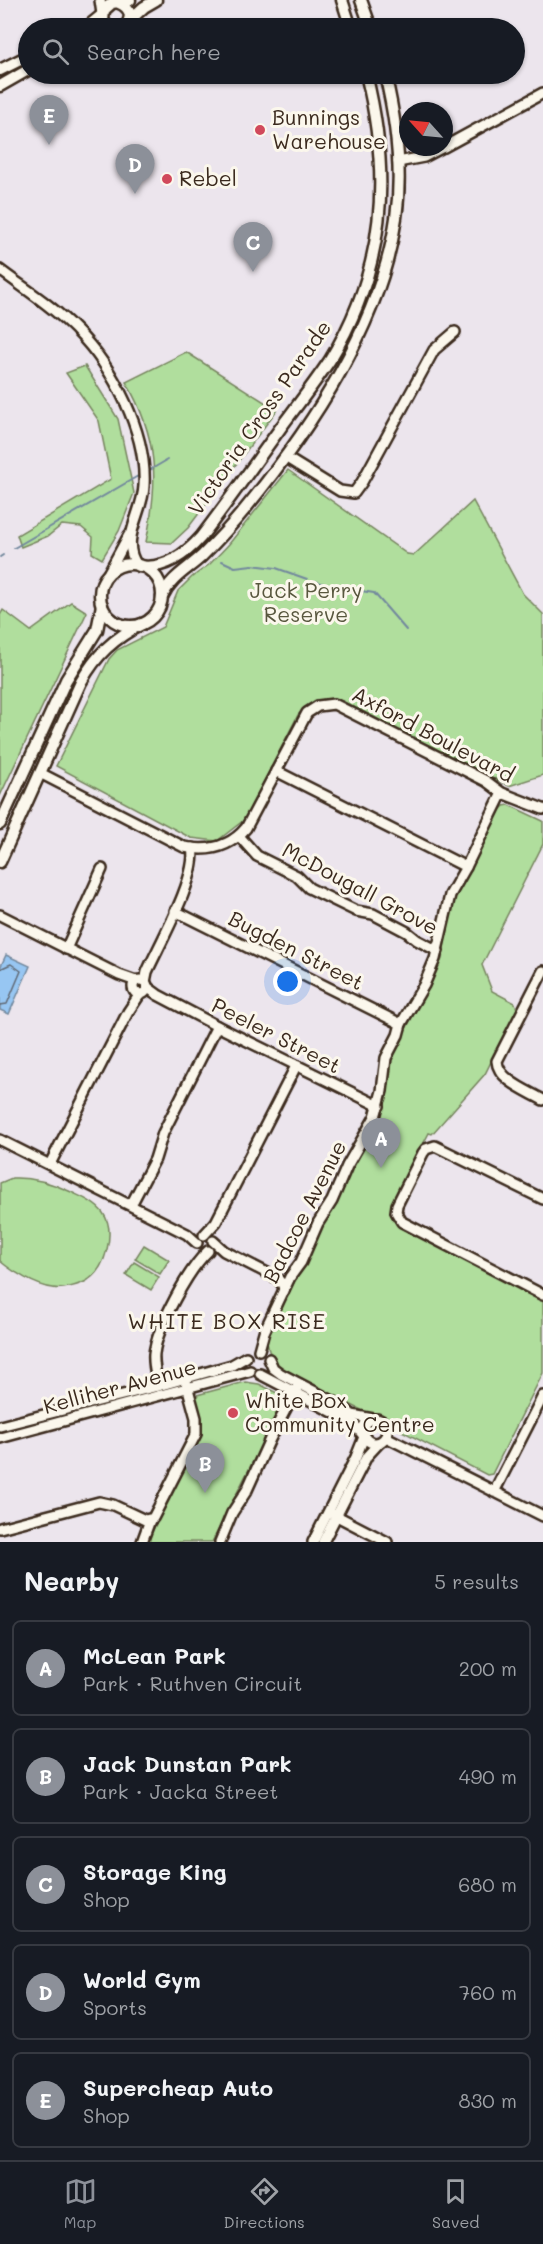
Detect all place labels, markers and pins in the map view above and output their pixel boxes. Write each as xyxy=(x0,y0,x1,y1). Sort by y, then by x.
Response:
pin: E xyxy=(29,96,68,145)
place label: Bunnings Warehouse xyxy=(272,103,386,154)
marker: Bunnings Warehouse xyxy=(253,123,267,137)
pin: D xyxy=(116,144,154,194)
place label: Rebel xyxy=(179,164,237,191)
marker: Rebel xyxy=(160,172,174,186)
pin: C xyxy=(234,222,272,272)
pin: A xyxy=(362,1118,400,1168)
place label: White Box Community Centre xyxy=(245,1386,435,1437)
marker: White Box Community Centre xyxy=(226,1406,240,1420)
pin: B xyxy=(186,1444,224,1493)

